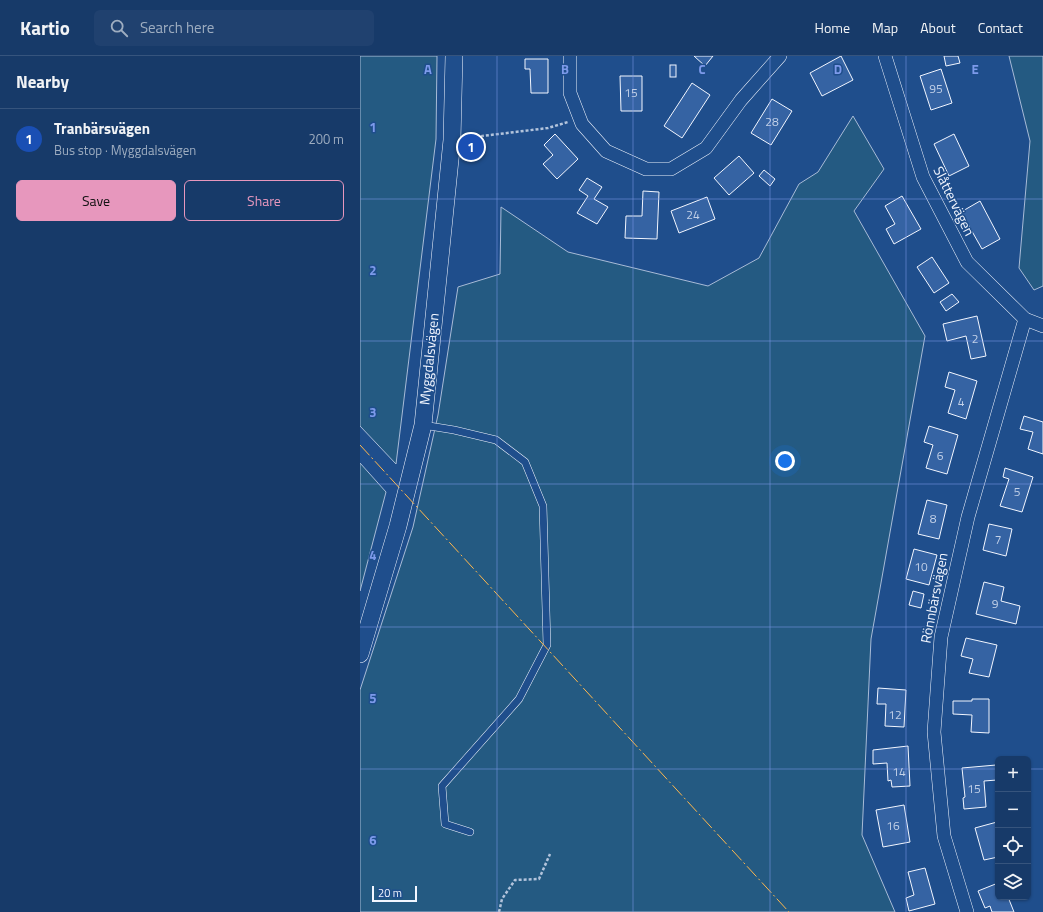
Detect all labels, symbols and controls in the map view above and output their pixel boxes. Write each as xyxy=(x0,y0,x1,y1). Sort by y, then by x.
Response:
search box xyxy=(94,10,374,46)
text: Kartio xyxy=(20,13,70,42)
text: Search here xyxy=(140,16,214,39)
icon: search xyxy=(108,17,130,39)
text: Home xyxy=(815,17,850,38)
text: Map xyxy=(872,17,898,38)
text: About xyxy=(920,17,956,38)
text: Contact xyxy=(978,17,1023,38)
text: A xyxy=(424,59,432,79)
text: B xyxy=(561,59,569,79)
text: C xyxy=(698,59,706,79)
text: D xyxy=(834,59,842,79)
text: E xyxy=(971,59,979,79)
text: Nearby xyxy=(16,69,69,95)
house number: 95 xyxy=(929,79,943,98)
house number: 15 xyxy=(624,83,638,102)
house number: 28 xyxy=(765,112,779,131)
text: Tranbärsvägen xyxy=(54,117,150,140)
text: 1 xyxy=(369,117,377,137)
text: 1 xyxy=(25,129,33,149)
text: 200 m xyxy=(308,129,344,149)
pin: 1 xyxy=(458,132,484,162)
text: Bus stop · Myggdalsvägen xyxy=(54,140,196,160)
street label: Slåttervägen xyxy=(929,162,980,239)
button: Save xyxy=(16,180,176,221)
button: Share xyxy=(184,180,344,221)
house number: 24 xyxy=(686,205,700,224)
text: 2 xyxy=(369,260,377,280)
street label: Myggdalsvägen xyxy=(413,312,444,406)
house number: 2 xyxy=(972,329,978,348)
house number: 4 xyxy=(958,392,965,411)
text: 3 xyxy=(369,402,377,422)
house number: 6 xyxy=(937,446,944,465)
your location xyxy=(775,451,795,471)
house number: 5 xyxy=(1014,482,1021,501)
house number: 8 xyxy=(930,509,937,528)
house number: 7 xyxy=(995,530,1001,549)
text: 4 xyxy=(369,545,377,565)
street label: Rönnbärsvägen xyxy=(914,551,953,645)
house number: 10 xyxy=(914,557,928,576)
house number: 9 xyxy=(992,594,999,613)
text: 5 xyxy=(369,688,377,708)
house number: 12 xyxy=(888,705,902,724)
map controls xyxy=(995,756,1031,900)
button: + xyxy=(995,756,1031,792)
house number: 14 xyxy=(892,762,906,781)
house number: 15 xyxy=(967,779,981,798)
button: − xyxy=(995,792,1031,828)
house number: 16 xyxy=(886,816,900,835)
button: locate xyxy=(995,828,1031,864)
text: 6 xyxy=(369,830,377,850)
button: layers xyxy=(995,864,1031,900)
scale bar xyxy=(372,884,417,903)
text: 20 m xyxy=(378,885,402,901)

